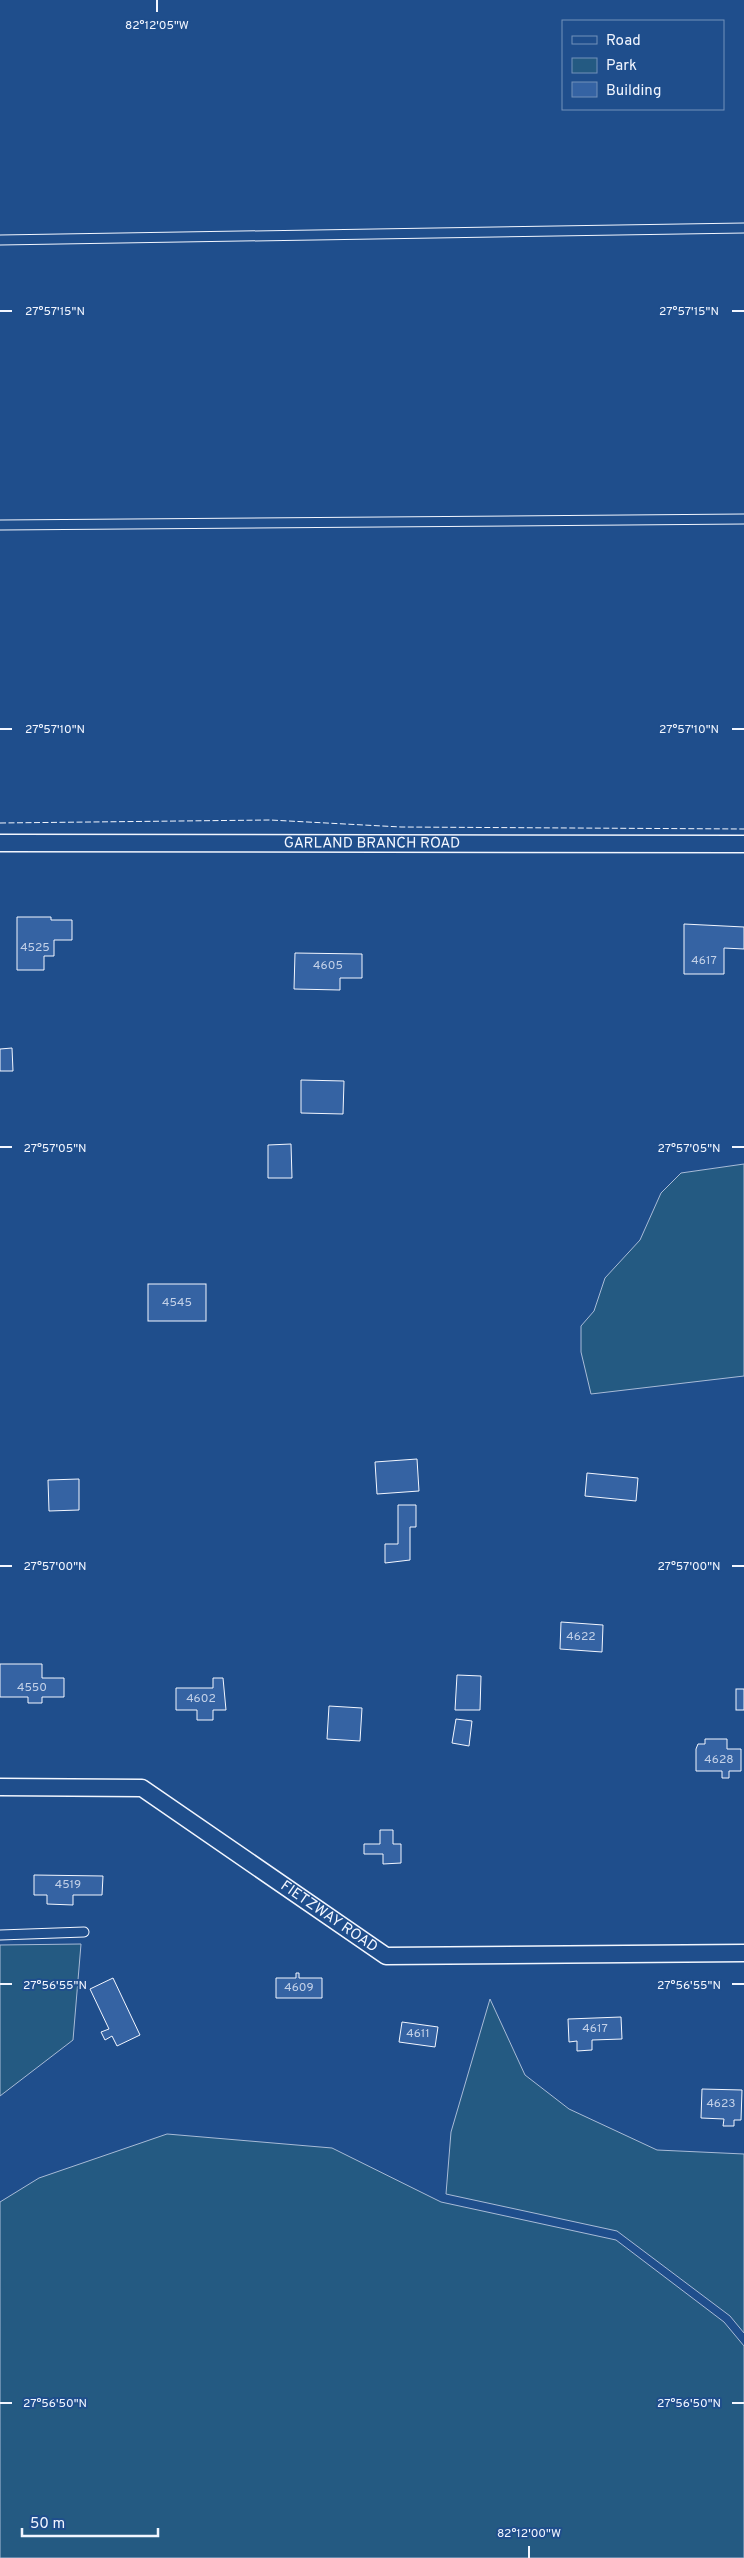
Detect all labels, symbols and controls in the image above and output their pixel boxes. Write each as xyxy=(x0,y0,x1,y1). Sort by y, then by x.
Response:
text: 82°12'05"W xyxy=(125,18,189,34)
legend xyxy=(562,20,724,110)
text: Road xyxy=(606,32,641,51)
text: Park xyxy=(606,57,637,76)
text: Building xyxy=(606,82,661,101)
text: 27°57'15"N xyxy=(25,304,85,320)
text: 27°57'15"N xyxy=(659,304,719,320)
text: 27°57'10"N xyxy=(25,722,85,738)
text: 27°57'10"N xyxy=(659,722,719,738)
street label: GARLAND BRANCH ROAD xyxy=(284,834,460,853)
house number: 4525 xyxy=(20,940,50,956)
house number: 4617 xyxy=(691,953,717,969)
house number: 4605 xyxy=(313,958,343,974)
text: 27°57'05"N xyxy=(23,1141,87,1157)
text: 27°57'05"N xyxy=(657,1141,721,1157)
house number: 4545 xyxy=(162,1295,192,1311)
text: 27°57'00"N xyxy=(23,1559,87,1575)
text: 27°57'00"N xyxy=(657,1559,721,1575)
house number: 4622 xyxy=(566,1629,596,1645)
house number: 4550 xyxy=(17,1680,47,1696)
house number: 4602 xyxy=(186,1691,216,1707)
house number: 4628 xyxy=(704,1752,734,1768)
house number: 4519 xyxy=(55,1877,81,1893)
street label: FIETZWAY ROAD xyxy=(277,1877,381,1957)
text: 27°56'55"N xyxy=(23,1978,87,1994)
text: 27°56'55"N xyxy=(657,1978,721,1994)
house number: 4609 xyxy=(284,1980,314,1996)
house number: 4617 xyxy=(582,2021,608,2037)
house number: 4611 xyxy=(406,2026,430,2042)
house number: 4623 xyxy=(706,2096,736,2112)
text: 27°56'50"N xyxy=(23,2396,87,2412)
text: 27°56'50"N xyxy=(657,2396,721,2412)
scale bar xyxy=(22,2506,159,2538)
text: 50 m xyxy=(30,2515,65,2534)
text: 82°12'00"W xyxy=(497,2526,561,2542)

